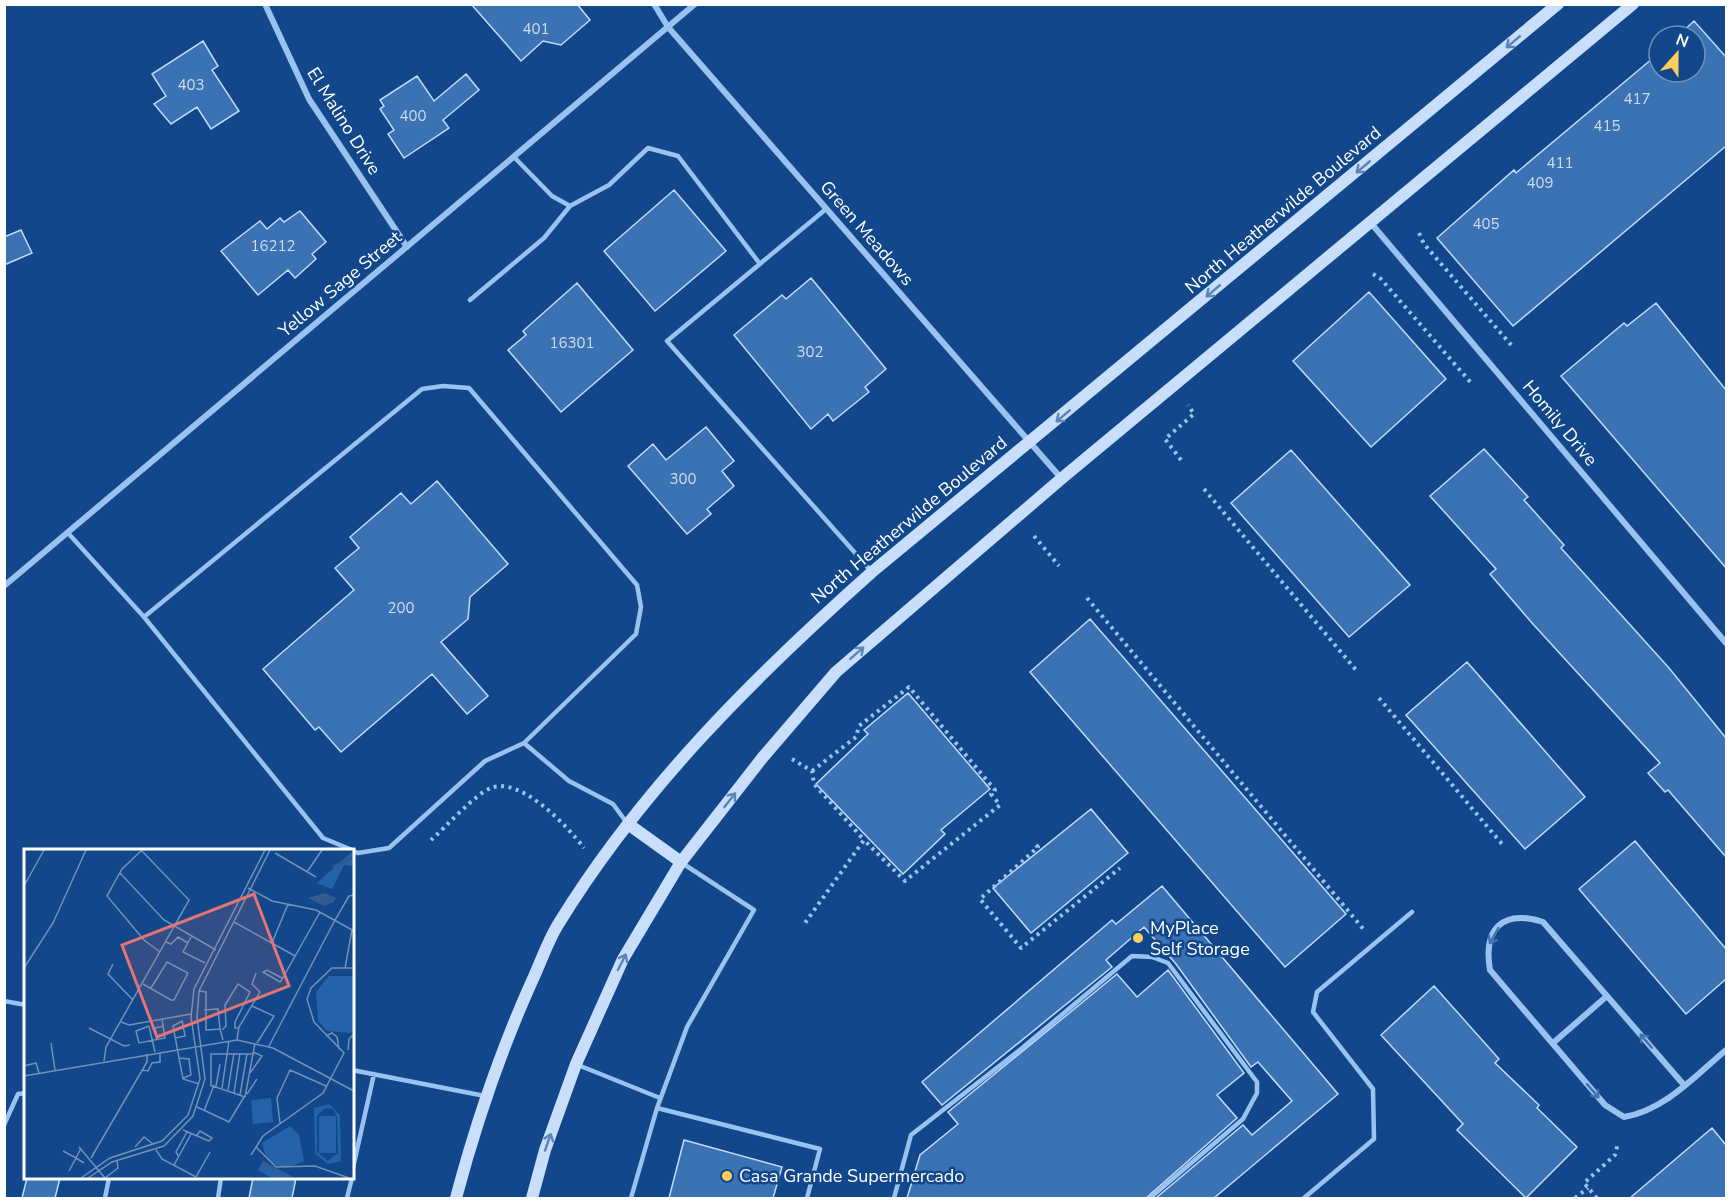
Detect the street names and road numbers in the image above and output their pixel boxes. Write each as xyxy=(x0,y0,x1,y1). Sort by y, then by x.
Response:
street label: El Malino Drive xyxy=(301,63,387,179)
street label: North Heatherwilde Boulevard xyxy=(1180,121,1386,299)
street label: Green Meadows xyxy=(815,175,919,291)
street label: Yellow Sage Street xyxy=(273,225,407,343)
street label: Homily Drive xyxy=(1517,375,1603,471)
street label: North Heatherwilde Boulevard xyxy=(806,431,1012,609)

